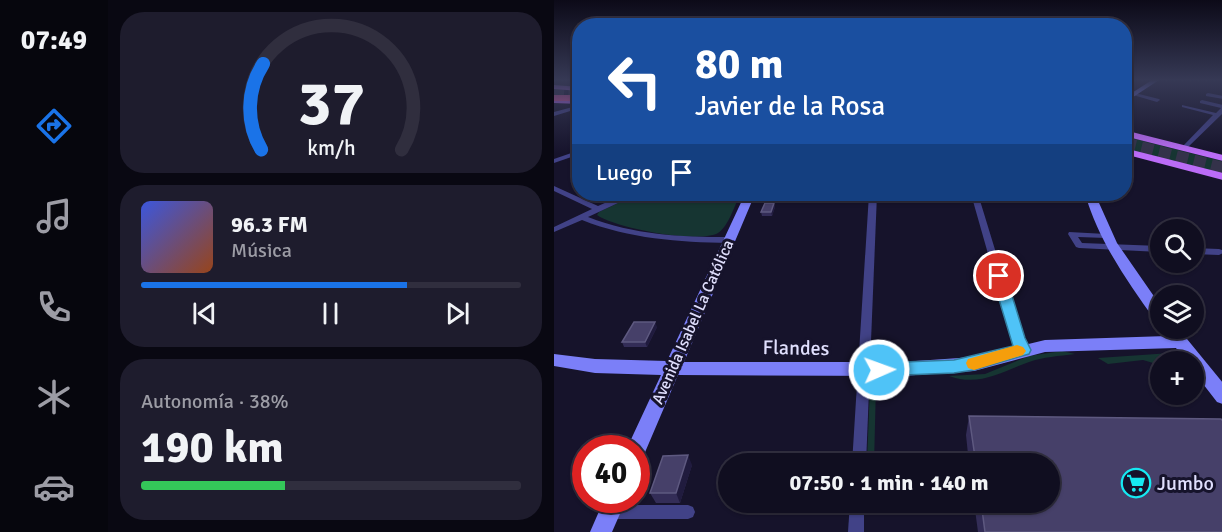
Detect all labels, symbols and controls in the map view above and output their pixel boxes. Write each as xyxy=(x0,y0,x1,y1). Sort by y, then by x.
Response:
text: 07:49 xyxy=(21,24,87,57)
text: 80 m xyxy=(695,39,784,90)
icon: left xyxy=(596,42,674,120)
text: 37 xyxy=(297,65,365,142)
text: Javier de la Rosa xyxy=(695,90,885,123)
icon: directions xyxy=(33,105,75,147)
text: km/h xyxy=(307,135,355,161)
icon: arrive xyxy=(665,156,698,189)
text: Luego xyxy=(596,159,653,186)
icon: music xyxy=(33,195,75,237)
text: 96.3 FM xyxy=(231,211,308,238)
map controls xyxy=(1150,219,1204,405)
button: search xyxy=(1150,219,1204,273)
street label: Avenida Isabel La Católica xyxy=(648,237,738,407)
text: Música xyxy=(231,238,292,263)
pin xyxy=(973,250,1024,301)
icon: arrive xyxy=(982,259,1015,292)
button: layers xyxy=(1150,285,1204,339)
icon: phone xyxy=(33,286,75,328)
icon: previous xyxy=(188,297,221,330)
icon: pause xyxy=(314,297,347,330)
icon: next xyxy=(441,297,474,330)
street label: Flandes xyxy=(762,335,830,361)
position arrow xyxy=(847,338,911,402)
button: + xyxy=(1150,351,1204,405)
icon: climate xyxy=(33,376,75,418)
text: Autonomía · 38% xyxy=(141,389,289,414)
text: 190 km xyxy=(141,420,284,475)
speed limit sign: 40 xyxy=(572,435,650,513)
icon: car xyxy=(33,466,75,508)
supermarket icon: Jumbo xyxy=(1120,467,1152,499)
text: 07:50 · 1 min · 140 m xyxy=(789,469,989,496)
place label: Jumbo xyxy=(1157,471,1214,496)

